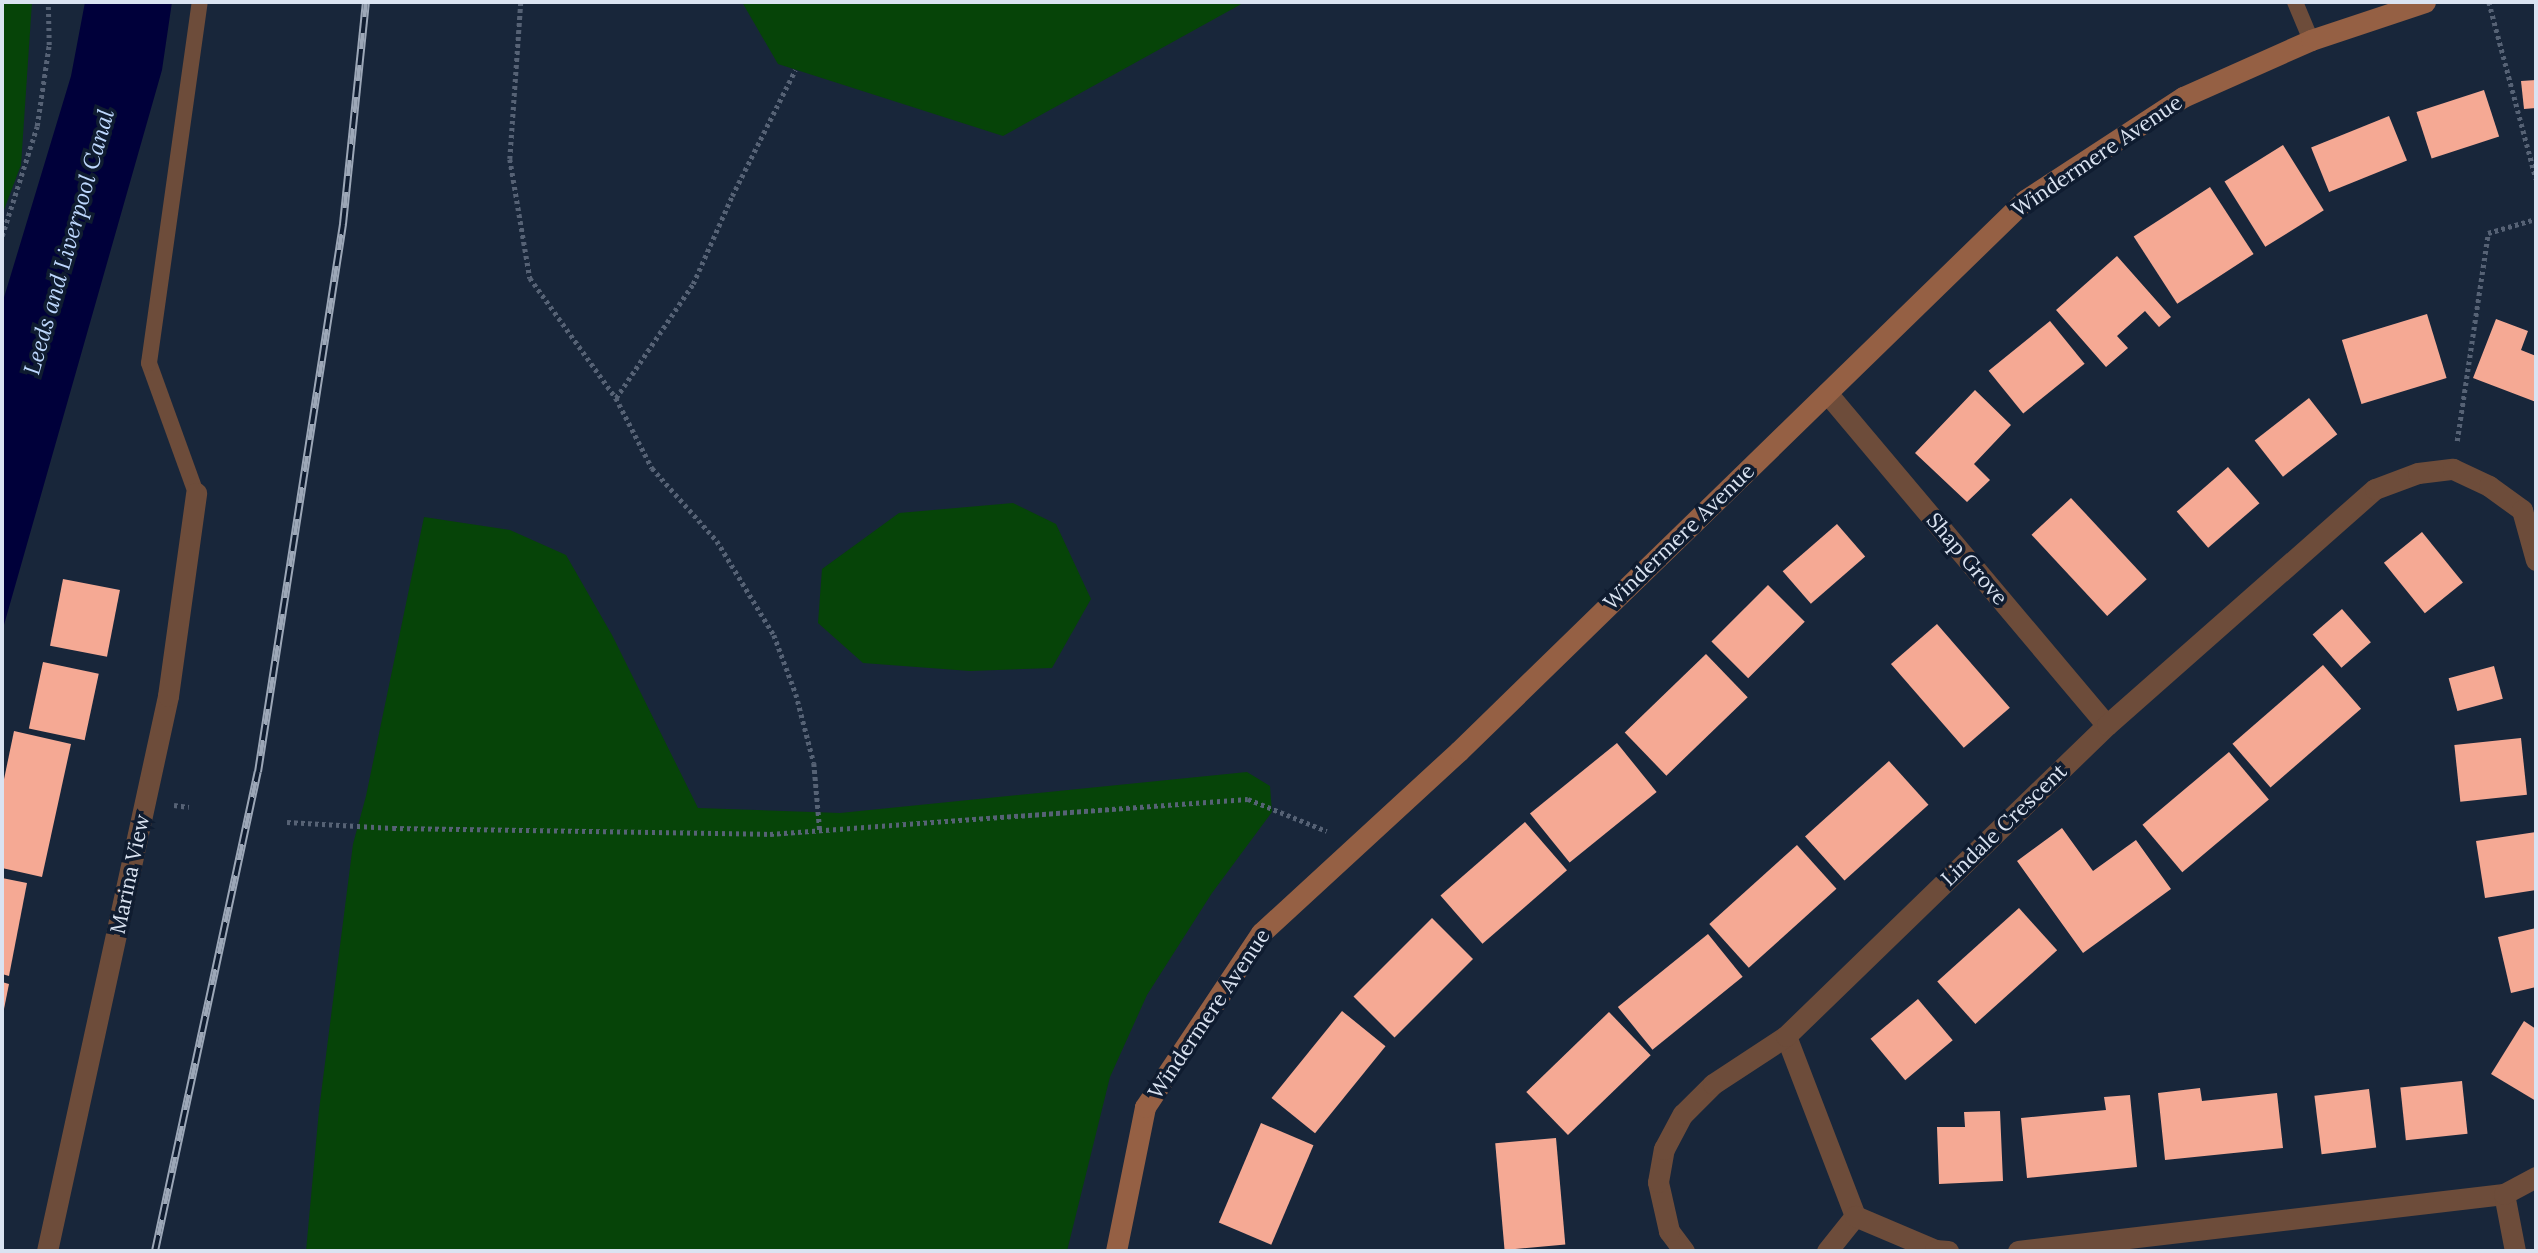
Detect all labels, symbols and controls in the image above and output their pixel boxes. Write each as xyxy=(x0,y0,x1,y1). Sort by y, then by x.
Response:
street label: Windermere Avenue xyxy=(2007,90,2187,222)
water label: Leeds and Liverpool Canal xyxy=(18,106,120,378)
street label: Windermere Avenue xyxy=(1598,459,1760,615)
street label: Shap Grove xyxy=(1921,508,2013,610)
street label: Lindale Crescent xyxy=(1936,759,2072,891)
street label: Marina View xyxy=(105,812,155,936)
street label: Windermere Avenue xyxy=(1143,924,1275,1104)

